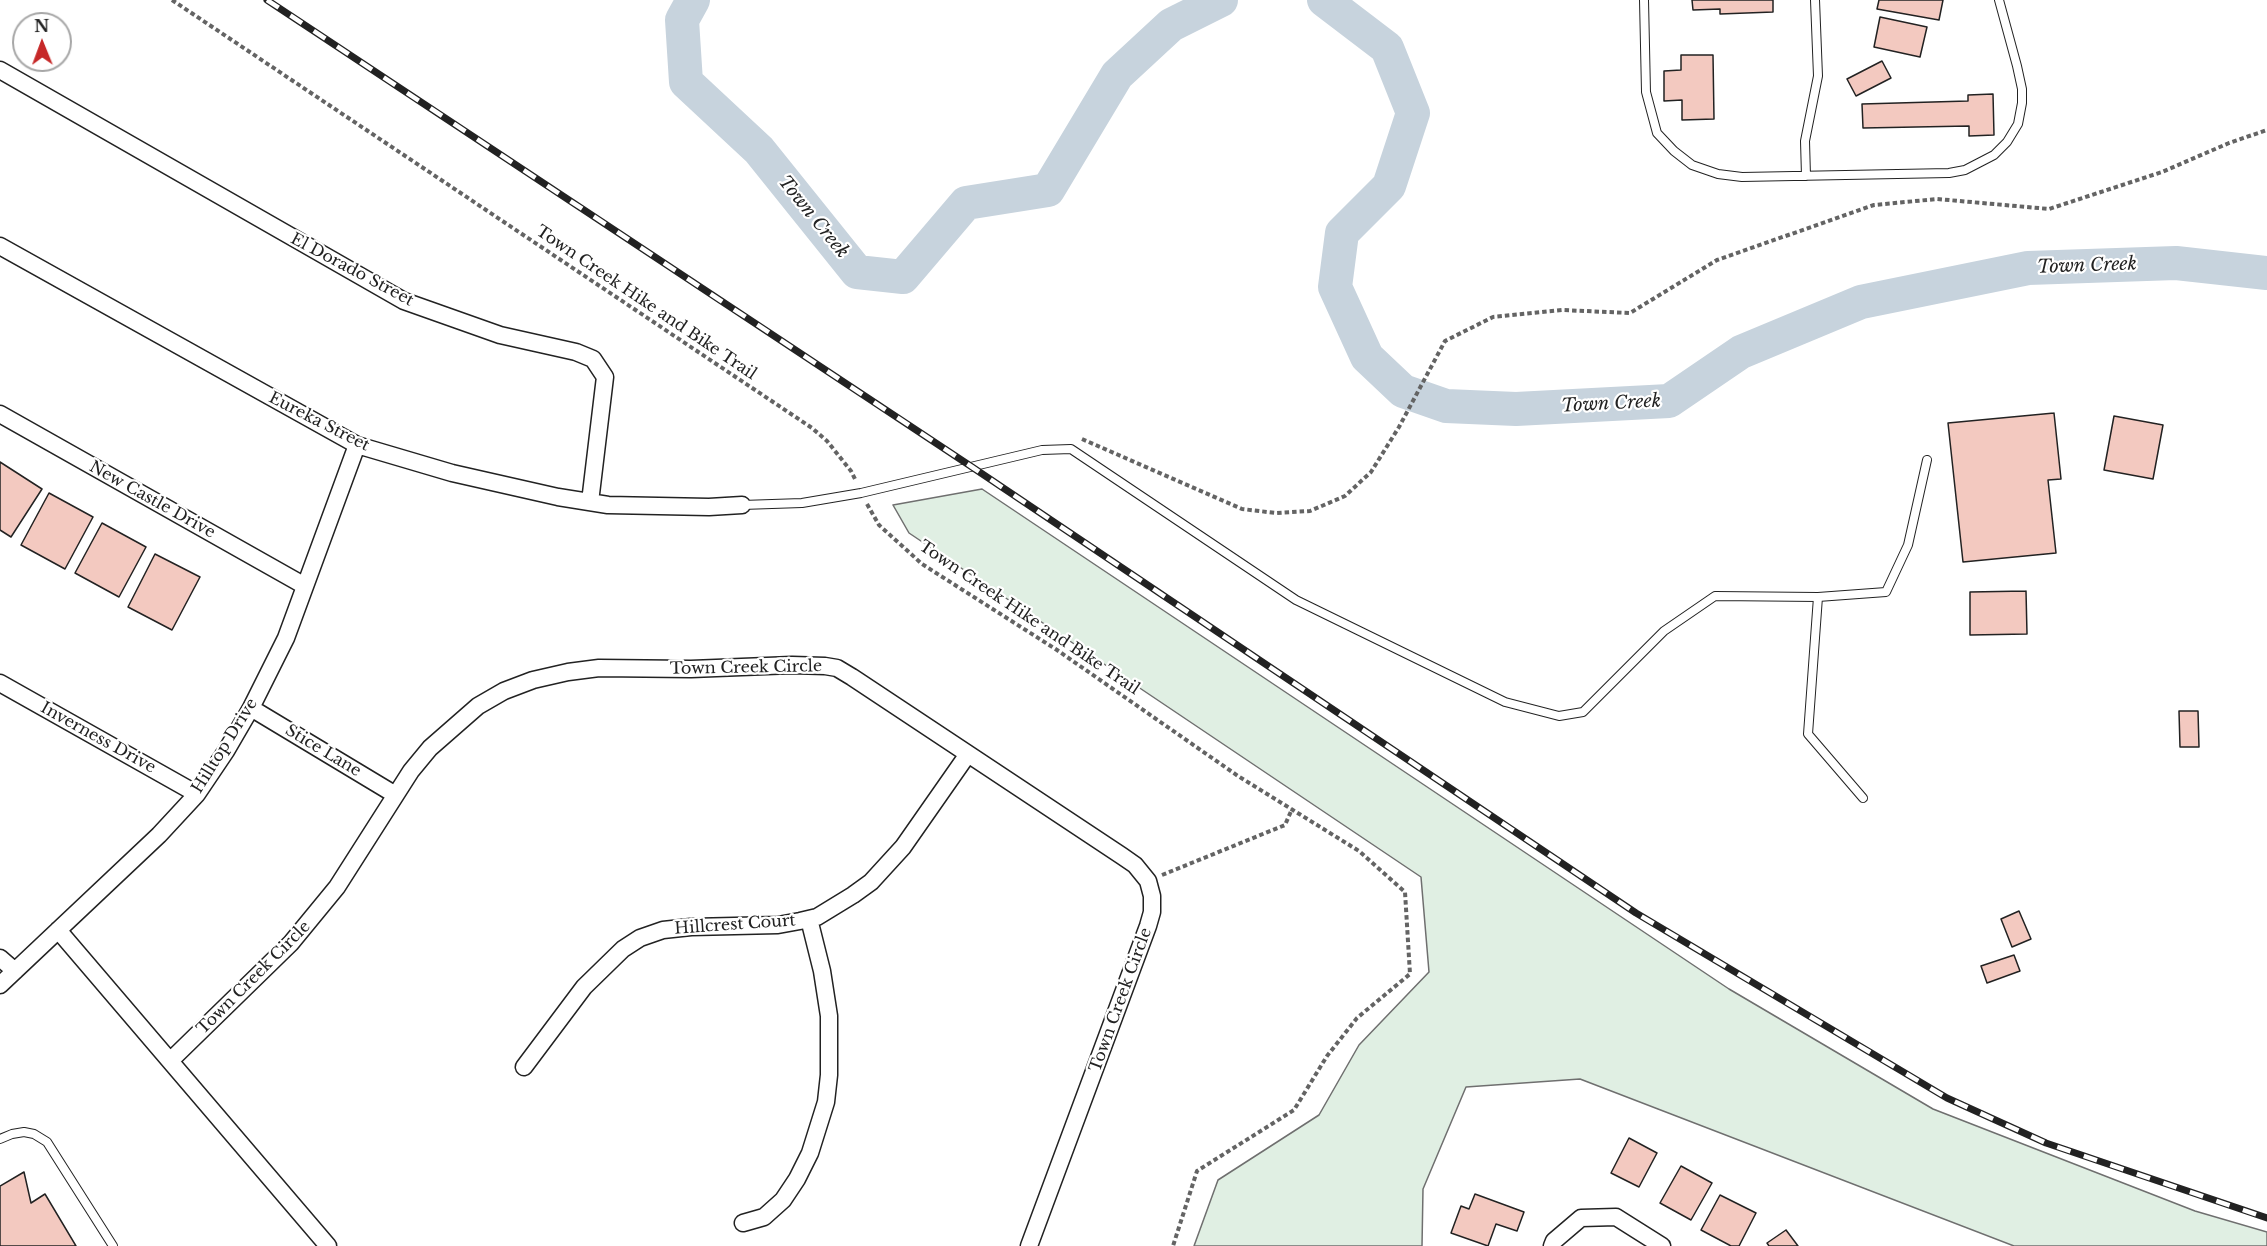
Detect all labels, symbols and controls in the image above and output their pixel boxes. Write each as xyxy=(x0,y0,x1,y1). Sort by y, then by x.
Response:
north arrow xyxy=(12,12,72,72)
text: N xyxy=(34,16,49,36)
water label: Town Creek xyxy=(773,171,853,263)
street label: Town Creek Hike and Bike Trail xyxy=(532,222,760,384)
street label: El Dorado Street xyxy=(287,229,417,311)
water label: Town Creek xyxy=(2037,253,2137,279)
street label: Eureka Street xyxy=(265,388,373,456)
water label: Town Creek xyxy=(1561,391,1661,417)
street label: New Castle Drive xyxy=(86,457,218,543)
street label: Town Creek Hike and Bike Trail xyxy=(915,537,1143,699)
street label: Town Creek Circle xyxy=(670,657,822,679)
street label: Hilltop Drive xyxy=(188,695,262,797)
street label: Inverness Drive xyxy=(37,698,159,778)
street label: Stice Lane xyxy=(282,721,364,781)
street label: Hillcrest Court xyxy=(674,911,796,939)
street label: Town Creek Circle xyxy=(193,917,315,1039)
street label: Town Creek Circle xyxy=(1086,925,1156,1075)

